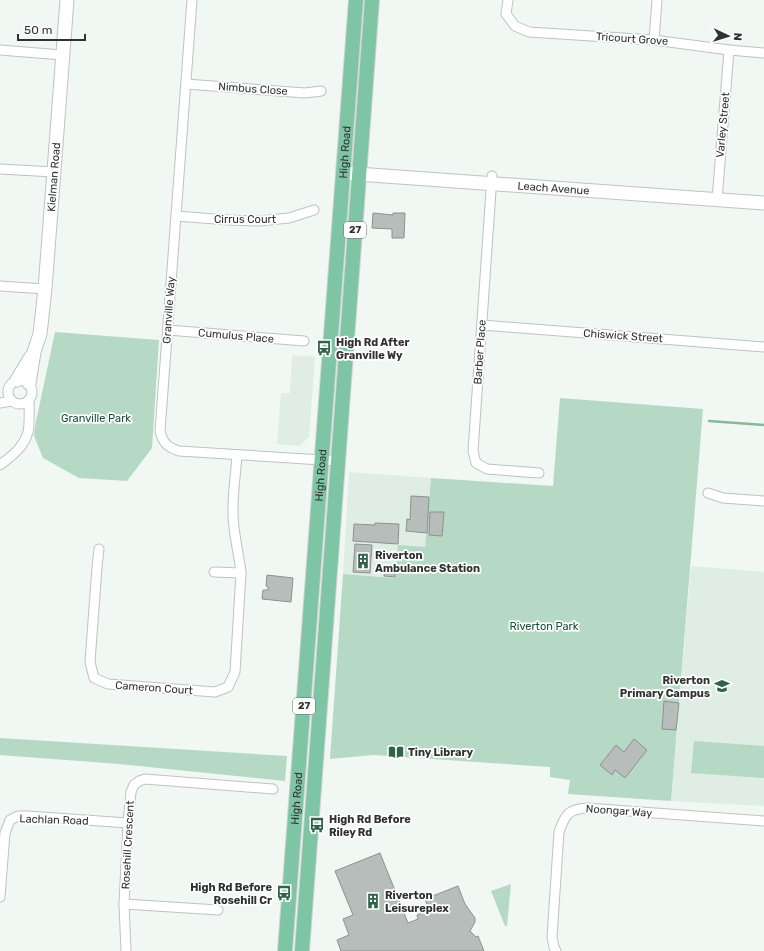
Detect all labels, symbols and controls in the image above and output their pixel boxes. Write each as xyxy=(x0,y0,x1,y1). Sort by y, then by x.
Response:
scale bar xyxy=(18,16,85,42)
north arrow xyxy=(708,16,748,56)
text: 50 m xyxy=(24,23,52,37)
street label: Tricourt Grove xyxy=(596,30,668,48)
text: N xyxy=(731,32,744,41)
street label: Nimbus Close xyxy=(218,80,288,98)
street label: Varley Street xyxy=(714,91,732,158)
street label: High Road xyxy=(336,126,353,179)
street label: Kielman Road xyxy=(44,142,63,212)
street label: Leach Avenue xyxy=(517,179,590,197)
street label: Cirrus Court xyxy=(214,213,277,226)
road number: 27 xyxy=(344,222,366,238)
street label: Granville Way xyxy=(160,276,178,344)
street label: Barber Place xyxy=(471,319,489,385)
street label: Cumulus Place xyxy=(198,326,274,346)
street label: Chiswick Street xyxy=(583,327,664,345)
place label: High Rd After Granville Wy xyxy=(336,336,410,362)
bus stop icon: High Rd After Granville Wy xyxy=(315,339,333,357)
park label: Granville Park xyxy=(61,412,131,425)
street label: High Road xyxy=(312,449,329,502)
place label: Riverton Ambulance Station xyxy=(375,549,480,575)
building icon: Riverton Ambulance Station xyxy=(354,552,372,570)
park label: Riverton Park xyxy=(510,620,579,633)
place label: Riverton Primary Campus xyxy=(620,674,710,700)
school or university icon: Riverton Primary Campus xyxy=(713,677,731,695)
street label: Cameron Court xyxy=(115,679,194,697)
road number: 27 xyxy=(293,698,315,714)
library icon: Tiny Library xyxy=(387,743,405,761)
place label: Tiny Library xyxy=(408,746,474,759)
street label: High Road xyxy=(288,772,305,825)
street label: Rosehill Crescent xyxy=(119,800,137,890)
street label: Noongar Way xyxy=(585,802,653,820)
street label: Lachlan Road xyxy=(19,812,89,828)
place label: High Rd Before Riley Rd xyxy=(329,813,411,839)
bus stop icon: High Rd Before Riley Rd xyxy=(308,816,326,834)
place label: High Rd Before Rosehill Cr xyxy=(190,881,272,907)
bus stop icon: High Rd Before Rosehill Cr xyxy=(275,884,293,902)
place label: Riverton Leisureplex xyxy=(385,889,449,915)
building icon: Riverton Leisureplex xyxy=(364,892,382,910)

